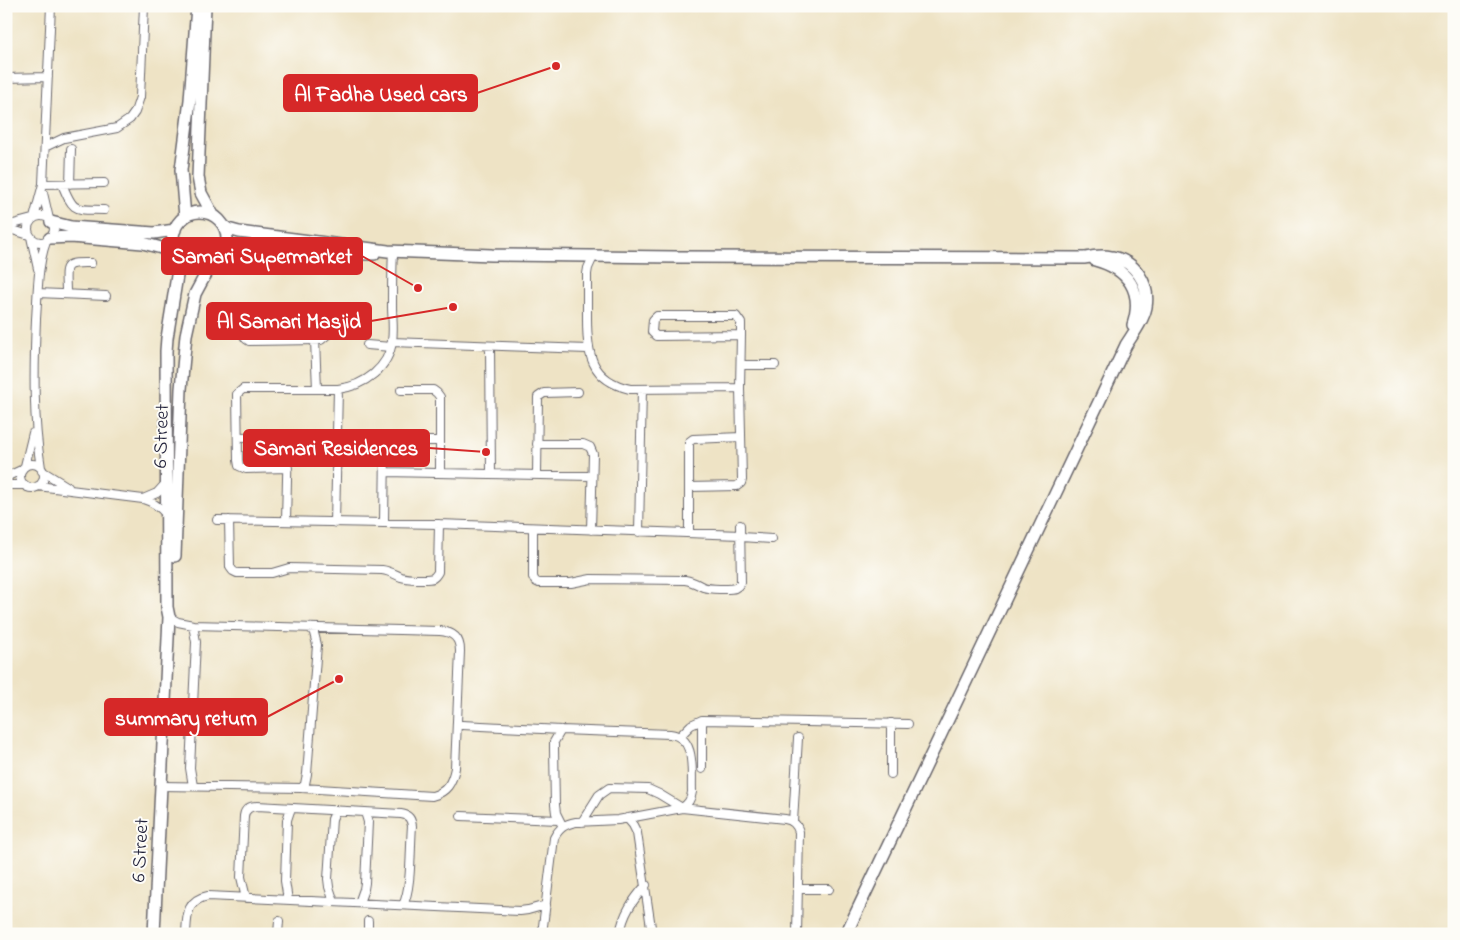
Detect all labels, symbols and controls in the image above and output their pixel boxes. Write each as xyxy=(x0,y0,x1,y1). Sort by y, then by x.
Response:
callout: Al Fadha Used cars xyxy=(284,75,477,111)
text: Al Fadha Used cars xyxy=(294,81,468,111)
callout: Samari Supermarket xyxy=(162,238,362,274)
text: Samari Supermarket xyxy=(172,243,353,273)
callout: Al Samari Masjid xyxy=(207,303,371,339)
text: Al Samari Masjid xyxy=(217,308,361,338)
street label: 6 Street xyxy=(147,403,178,469)
callout: Samari Residences xyxy=(244,430,429,466)
text: Samari Residences xyxy=(254,435,419,465)
callout: summary return xyxy=(105,699,267,735)
text: summary return xyxy=(115,705,257,737)
street label: 6 Street xyxy=(125,817,158,883)

